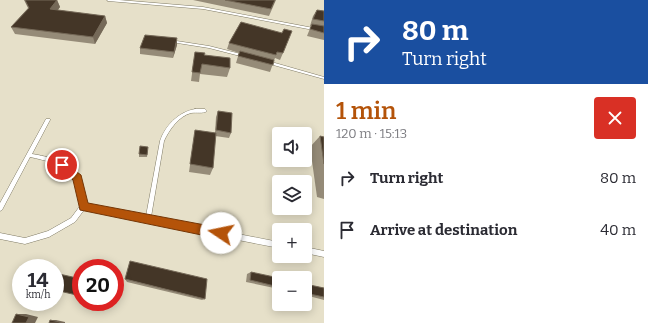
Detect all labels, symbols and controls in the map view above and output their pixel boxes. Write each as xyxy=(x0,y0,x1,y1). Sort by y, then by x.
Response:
text: 80 m xyxy=(402,14,468,47)
icon: right xyxy=(336,16,388,68)
text: Turn right xyxy=(402,48,487,70)
text: 1 min xyxy=(336,97,396,125)
button: close xyxy=(594,97,636,139)
text: 120 m · 15:13 xyxy=(336,126,407,141)
map controls xyxy=(272,127,312,311)
button: sound xyxy=(272,127,312,167)
pin xyxy=(45,148,79,182)
icon: arrive xyxy=(51,154,73,176)
icon: right xyxy=(336,167,358,189)
text: Turn right xyxy=(370,169,443,187)
text: 80 m xyxy=(600,169,636,187)
button: layers xyxy=(272,175,312,215)
position arrow xyxy=(200,212,242,254)
icon: arrive xyxy=(336,219,358,241)
text: Arrive at destination xyxy=(370,221,517,239)
text: 40 m xyxy=(600,221,636,239)
button: + xyxy=(272,223,312,263)
speed limit sign: 20 xyxy=(72,259,124,311)
text: 14 xyxy=(28,268,48,292)
button: − xyxy=(272,271,312,311)
text: km/h xyxy=(26,289,50,301)

